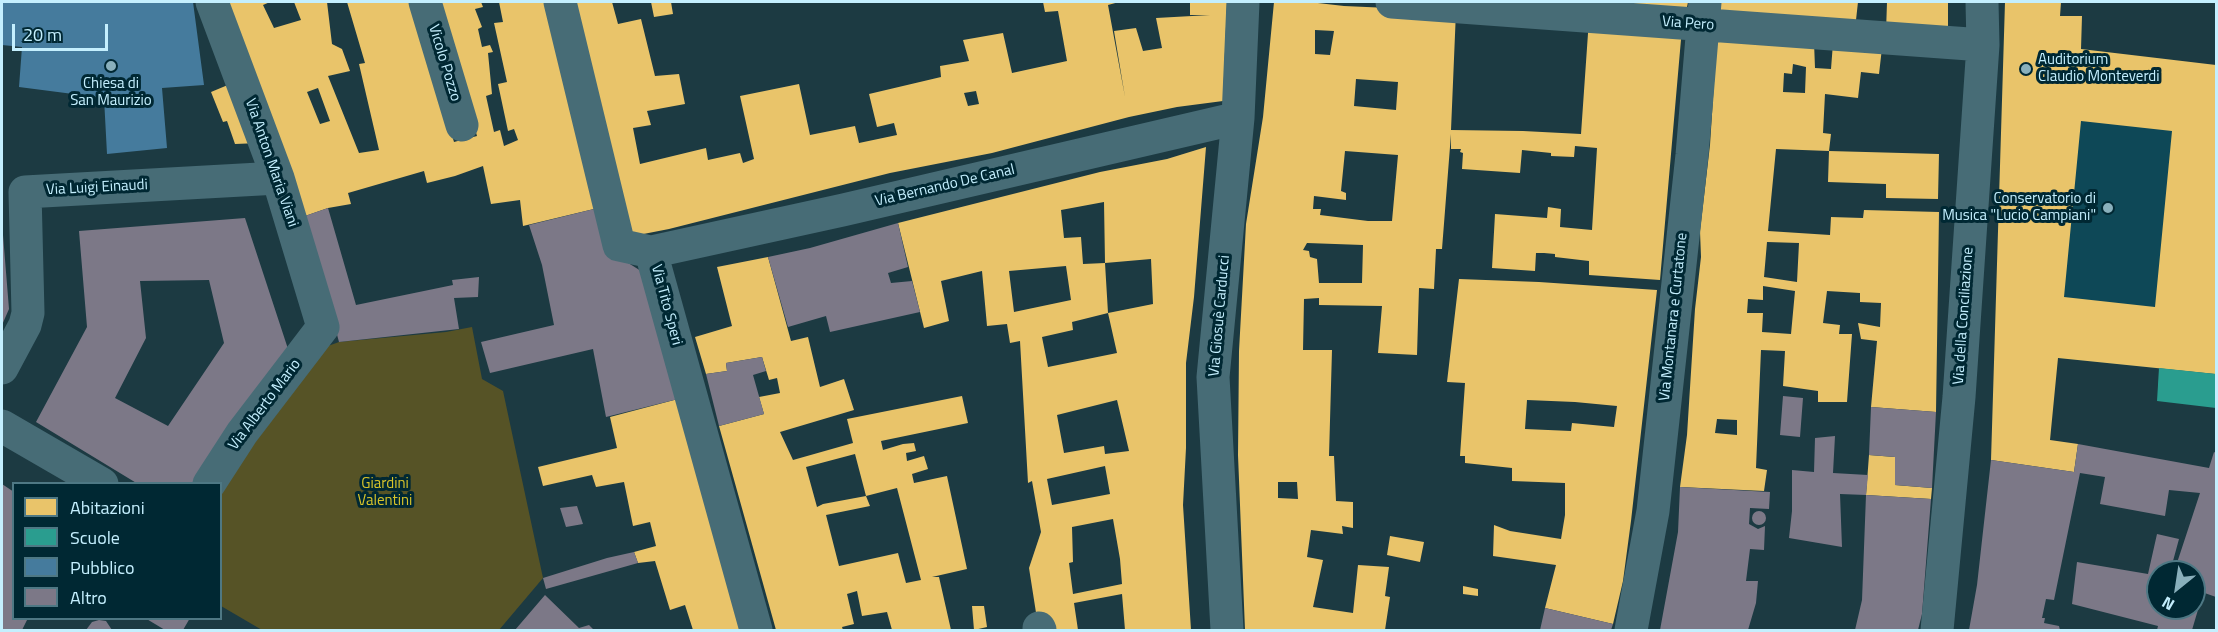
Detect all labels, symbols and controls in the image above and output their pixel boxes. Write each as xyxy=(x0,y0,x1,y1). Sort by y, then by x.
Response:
scale bar xyxy=(15,12,111,50)
street label: Via Pero xyxy=(1661,13,1715,35)
text: 20 m xyxy=(23,21,62,48)
street label: Vicolo Pozzo xyxy=(424,22,464,104)
place label: Auditorium Claudio Monteverdi xyxy=(2038,51,2160,86)
marker: Chiesa di San Maurizio xyxy=(104,59,118,73)
marker: Auditorium Claudio Monteverdi xyxy=(2019,62,2033,76)
place label: Chiesa di San Maurizio xyxy=(70,75,152,110)
street label: Via Anton Maria Viani xyxy=(241,96,301,230)
street label: Via Bernando De Canal xyxy=(873,161,1017,211)
street label: Via Luigi Einaudi xyxy=(46,176,148,200)
place label: Conservatorio di Musica "Lucio Campiani" xyxy=(1942,190,2096,225)
marker: Conservatorio di Musica "Lucio Campiani" xyxy=(2101,201,2115,215)
street label: Via Montanara e Curtatone xyxy=(1656,232,1692,402)
street label: Via della Conciliazione xyxy=(1950,247,1978,385)
street label: Via Giosuè Carducci xyxy=(1206,254,1234,378)
street label: Via Tito Speri xyxy=(647,263,685,347)
street label: Via Alberto Mario xyxy=(225,356,305,454)
park label: Giardini Valentini xyxy=(358,475,412,510)
legend xyxy=(12,482,222,620)
text: Abitazioni xyxy=(70,494,145,521)
text: Scuole xyxy=(70,524,120,551)
text: Pubblico xyxy=(70,554,135,581)
north arrow xyxy=(2146,560,2206,620)
text: Altro xyxy=(70,584,107,611)
text: N xyxy=(2157,591,2179,617)

